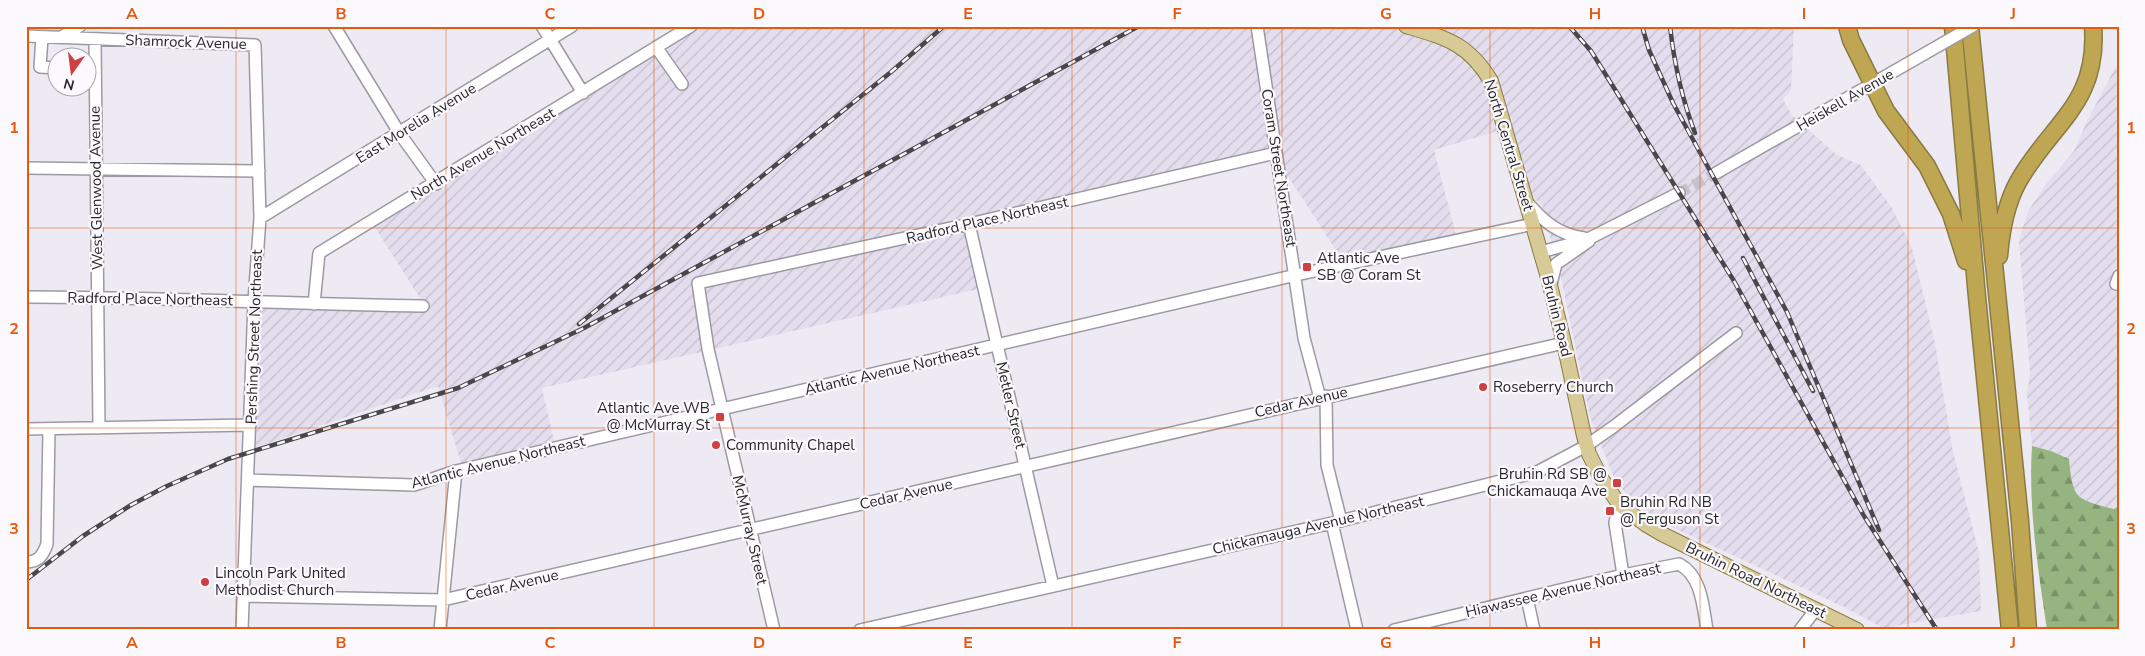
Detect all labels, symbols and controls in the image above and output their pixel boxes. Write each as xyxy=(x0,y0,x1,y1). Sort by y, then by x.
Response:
text: A xyxy=(126,3,138,25)
text: B xyxy=(335,3,347,25)
text: C xyxy=(545,3,556,25)
text: D xyxy=(753,3,765,25)
text: E xyxy=(963,3,973,25)
text: F xyxy=(1173,3,1182,25)
text: G xyxy=(1380,3,1392,25)
text: H xyxy=(1589,3,1601,25)
text: I xyxy=(1802,3,1806,25)
text: J xyxy=(2009,3,2016,25)
street label: Shamrock Avenue xyxy=(125,30,247,54)
north arrow xyxy=(48,48,98,98)
street label: Heiskell Avenue xyxy=(1793,64,1897,136)
text: N xyxy=(62,74,76,95)
street label: North Central Street xyxy=(1479,77,1539,214)
street label: East Morelia Avenue xyxy=(352,78,480,168)
street label: Coram Street Northeast xyxy=(1257,87,1302,249)
street label: North Avenue Northeast xyxy=(407,103,560,205)
street label: West Glenwood Avenue xyxy=(85,106,107,270)
text: 1 xyxy=(9,117,19,139)
text: 1 xyxy=(2126,117,2136,139)
street label: Radford Place Northeast xyxy=(904,191,1071,248)
place label: Atlantic Ave SB @ Coram St xyxy=(1317,248,1421,285)
street label: Pershing Street Northeast xyxy=(241,249,267,425)
marker: Atlantic Ave SB @ Coram St xyxy=(1301,261,1313,273)
street label: Bruhin Road xyxy=(1537,273,1577,359)
street label: Radford Place Northeast xyxy=(67,288,234,310)
text: 2 xyxy=(9,318,19,340)
text: 2 xyxy=(2126,318,2136,340)
street label: Atlantic Avenue Northeast xyxy=(803,340,982,400)
street label: Metler Street xyxy=(991,360,1031,451)
place label: Roseberry Church xyxy=(1493,377,1614,397)
marker: Roseberry Church xyxy=(1477,381,1489,393)
street label: Cedar Avenue xyxy=(1253,382,1349,422)
place label: Atlantic Ave WB @ McMurray St xyxy=(597,398,711,435)
marker: Atlantic Ave WB @ McMurray St xyxy=(714,411,726,423)
street label: Atlantic Avenue Northeast xyxy=(409,431,588,493)
place label: Community Chapel xyxy=(726,435,855,455)
marker: Community Chapel xyxy=(710,439,722,451)
place label: Bruhin Rd SB @ Chickamauqa Ave xyxy=(1487,464,1607,501)
street label: McMurray Street xyxy=(728,473,773,588)
street label: Cedar Avenue xyxy=(858,474,954,514)
marker: Bruhin Rd SB @ Chickamauqa Ave xyxy=(1611,477,1623,489)
street label: Chickamauga Avenue Northeast xyxy=(1210,491,1426,559)
place label: Bruhin Rd NB @ Ferguson St xyxy=(1620,492,1720,529)
marker: Bruhin Rd NB @ Ferguson St xyxy=(1604,505,1616,517)
text: 3 xyxy=(9,518,19,540)
text: 3 xyxy=(2126,518,2136,540)
street label: Bruhin Road Northeast xyxy=(1682,537,1830,623)
street label: Hiawassee Avenue Northeast xyxy=(1463,558,1663,622)
place label: Lincoln Park United Methodist Church xyxy=(215,563,346,600)
street label: Cedar Avenue xyxy=(464,565,560,605)
marker: Lincoln Park United Methodist Church xyxy=(199,576,211,588)
text: A xyxy=(126,632,138,654)
text: B xyxy=(335,632,347,654)
text: C xyxy=(545,632,556,654)
text: D xyxy=(753,632,765,654)
text: E xyxy=(963,632,973,654)
text: F xyxy=(1173,632,1182,654)
text: G xyxy=(1380,632,1392,654)
text: H xyxy=(1589,632,1601,654)
text: I xyxy=(1802,632,1806,654)
text: J xyxy=(2009,632,2016,654)

